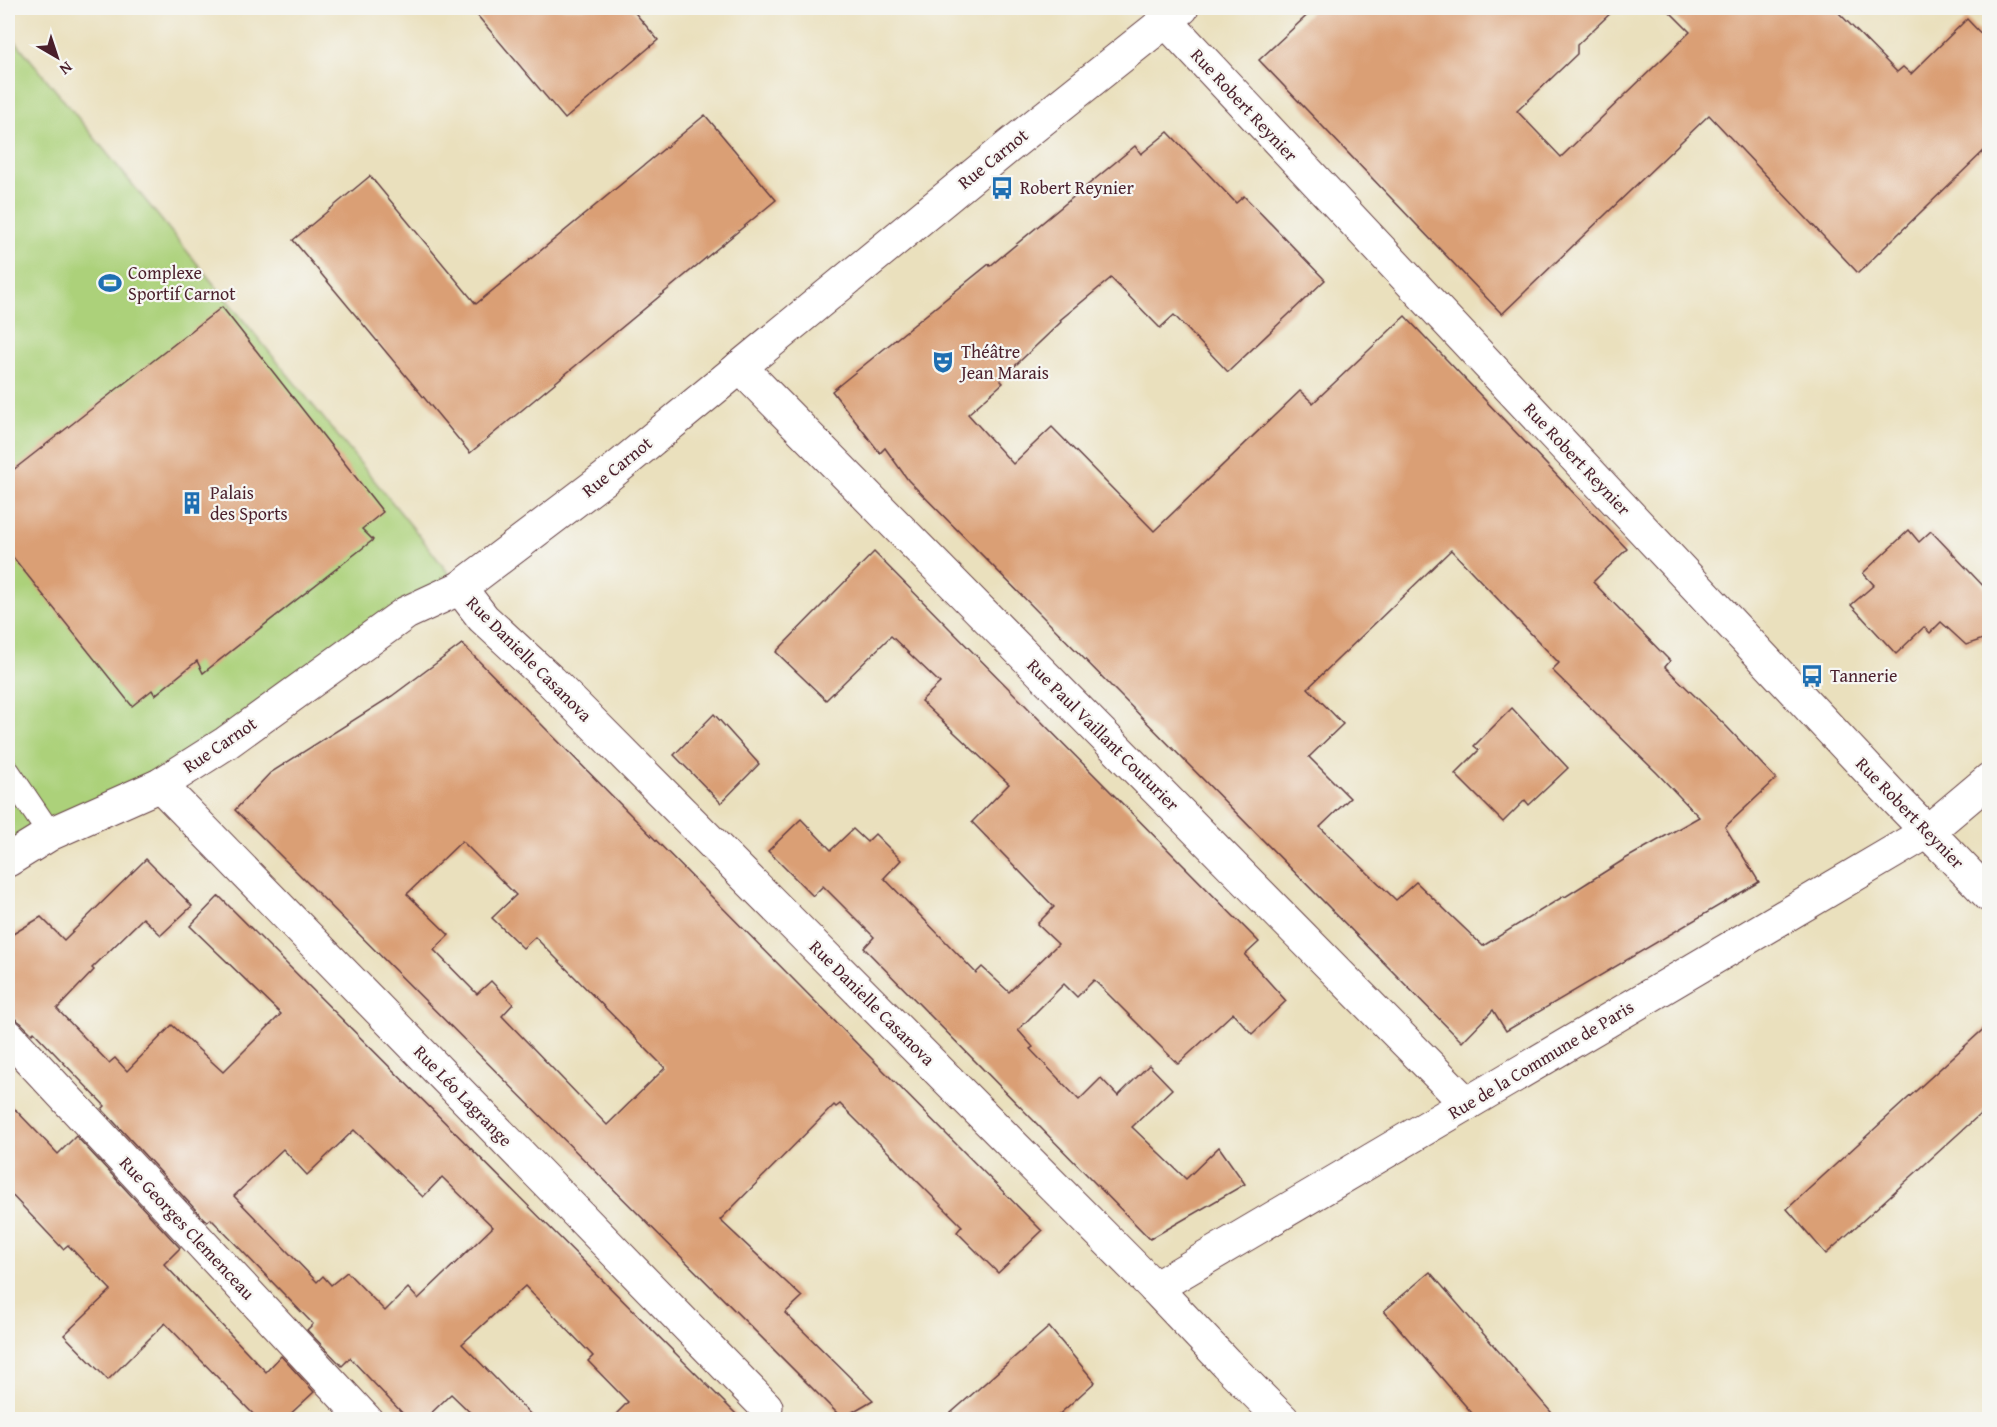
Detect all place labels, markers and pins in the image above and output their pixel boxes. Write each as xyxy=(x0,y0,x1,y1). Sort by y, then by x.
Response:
place label: Robert Reynier xyxy=(1020,174,1134,201)
bus stop icon: Robert Reynier xyxy=(989,175,1015,201)
place label: Complexe Sportif Carnot xyxy=(128,259,236,307)
sports icon: Complexe Sportif Carnot xyxy=(97,270,123,296)
place label: Théâtre Jean Marais xyxy=(959,338,1049,386)
theatre icon: Théâtre Jean Marais xyxy=(930,349,956,375)
place label: Palais des Sports xyxy=(210,479,288,527)
building icon: Palais des Sports xyxy=(179,490,205,516)
place label: Tannerie xyxy=(1830,662,1897,689)
bus stop icon: Tannerie xyxy=(1799,663,1825,689)

